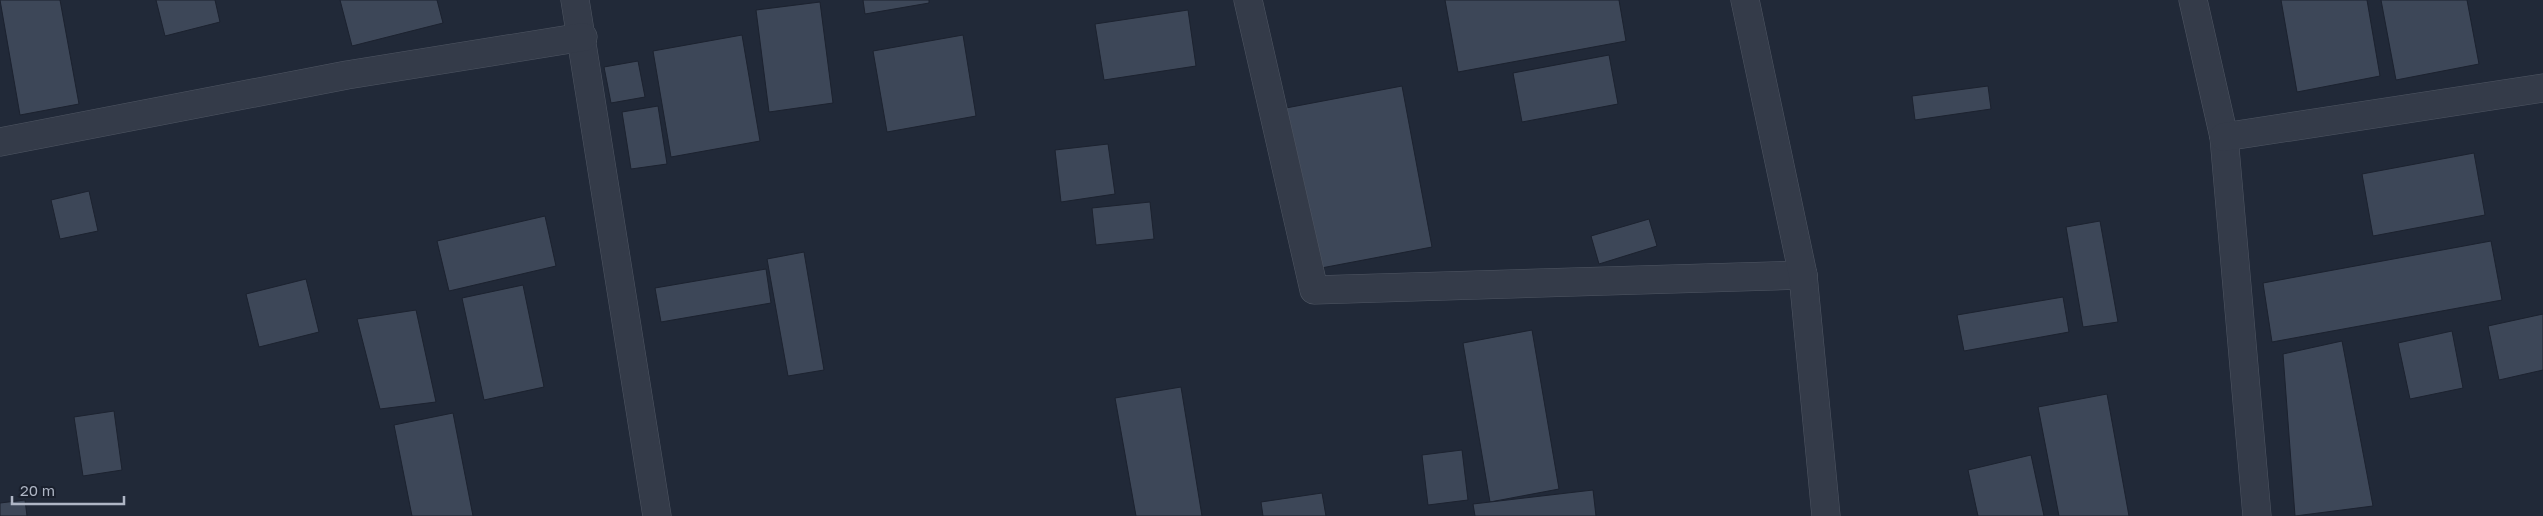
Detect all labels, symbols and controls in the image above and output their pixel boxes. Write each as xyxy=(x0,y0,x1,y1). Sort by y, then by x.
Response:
scale bar xyxy=(12,474,125,506)
text: 20 m xyxy=(20,481,55,499)

